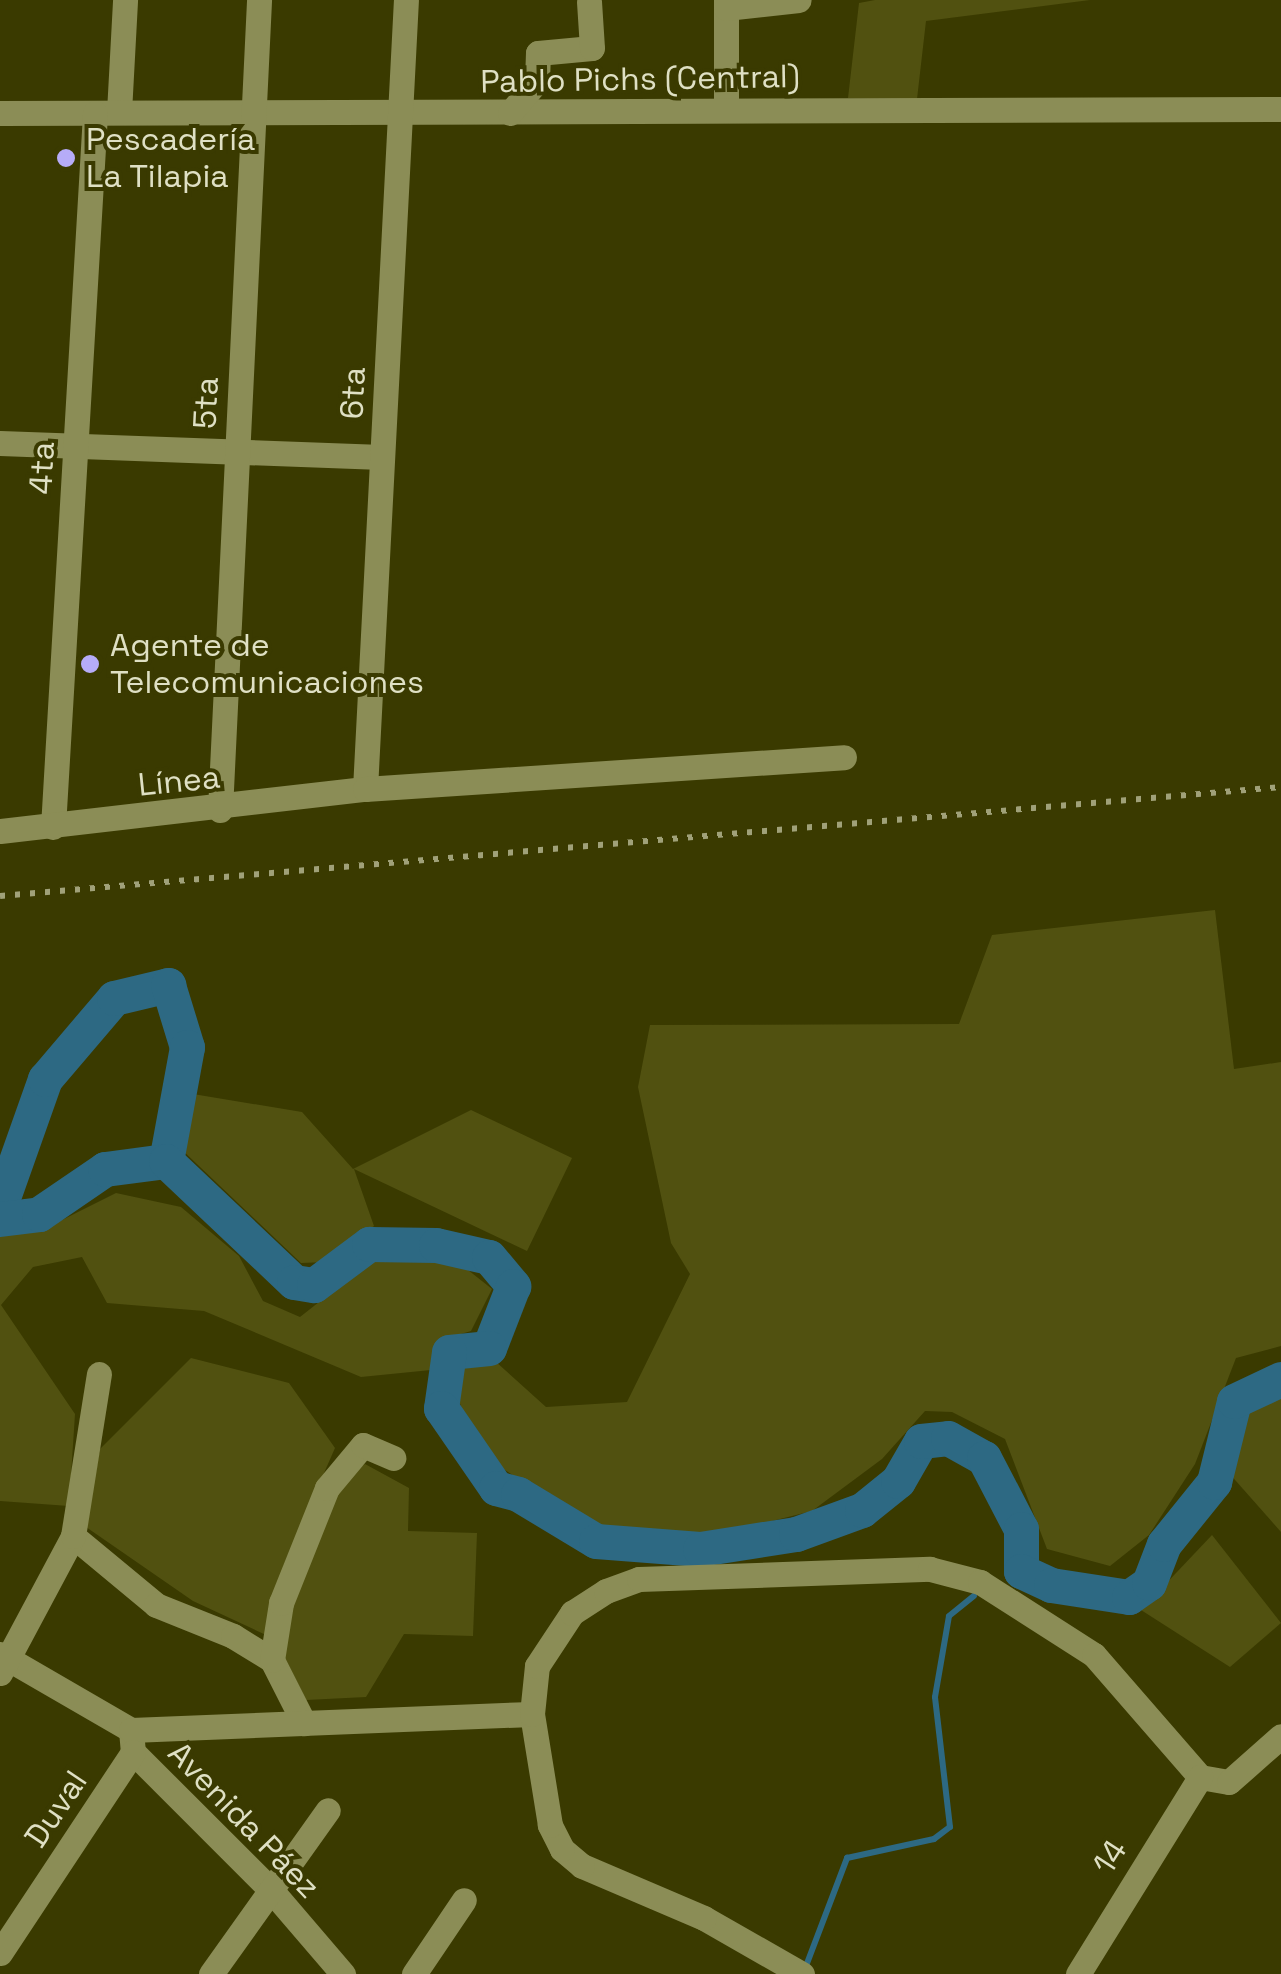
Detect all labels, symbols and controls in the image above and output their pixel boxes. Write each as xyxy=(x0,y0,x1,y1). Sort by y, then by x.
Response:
street label: Pablo Pichs (Central) xyxy=(480,57,800,101)
place label: Pescadería La Tilapia xyxy=(86,121,255,196)
marker: Pescadería La Tilapia xyxy=(55,147,77,169)
street label: 6ta xyxy=(332,366,374,420)
street label: 5ta xyxy=(185,376,227,430)
street label: 4ta xyxy=(21,441,63,495)
place label: Agente de Telecomunicaciones xyxy=(110,627,424,702)
marker: Agente de Telecomunicaciones xyxy=(79,653,101,675)
street label: Línea xyxy=(136,758,222,804)
street label: Avenida Páez xyxy=(160,1734,328,1906)
street label: Duval xyxy=(17,1764,95,1854)
street label: 14 xyxy=(1085,1833,1135,1881)

